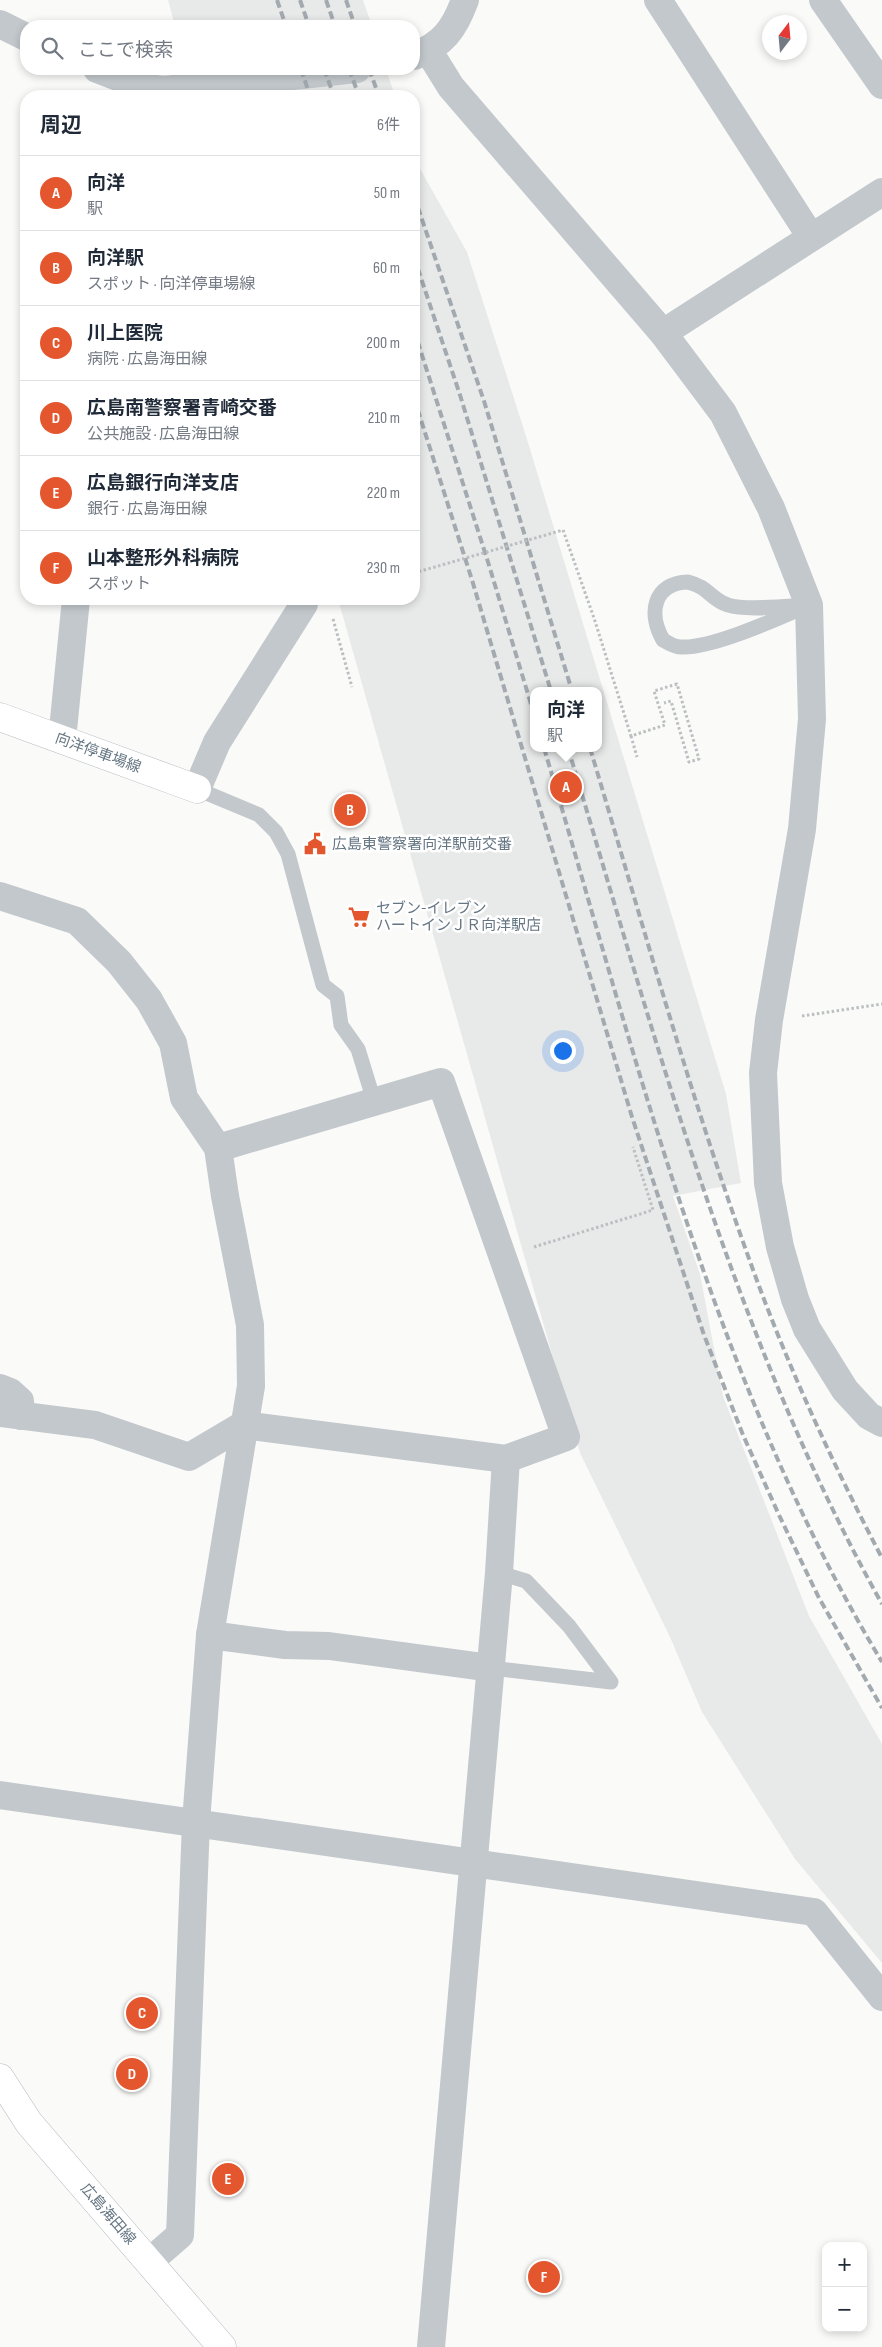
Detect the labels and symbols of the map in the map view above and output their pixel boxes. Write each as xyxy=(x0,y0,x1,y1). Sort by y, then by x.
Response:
north arrow xyxy=(762,15,807,60)
street label: 向洋停車場線 xyxy=(52,729,144,777)
pin: A xyxy=(550,768,582,806)
pin: B xyxy=(334,791,366,829)
public building icon: 広島東警察署向洋駅前交番 xyxy=(302,831,328,857)
place label: 広島東警察署向洋駅前交番 xyxy=(332,835,512,854)
place label: セブン-イレブン ハートインＪＲ向洋駅店 xyxy=(376,899,541,935)
supermarket icon: セブン-イレブン ハートインＪＲ向洋駅店 xyxy=(346,904,372,930)
your location xyxy=(550,1038,576,1064)
pin: C xyxy=(126,1994,158,2032)
pin: D xyxy=(116,2055,148,2093)
pin: E xyxy=(212,2160,244,2198)
street label: 広島海田線 xyxy=(76,2179,140,2249)
pin: F xyxy=(528,2258,560,2296)

